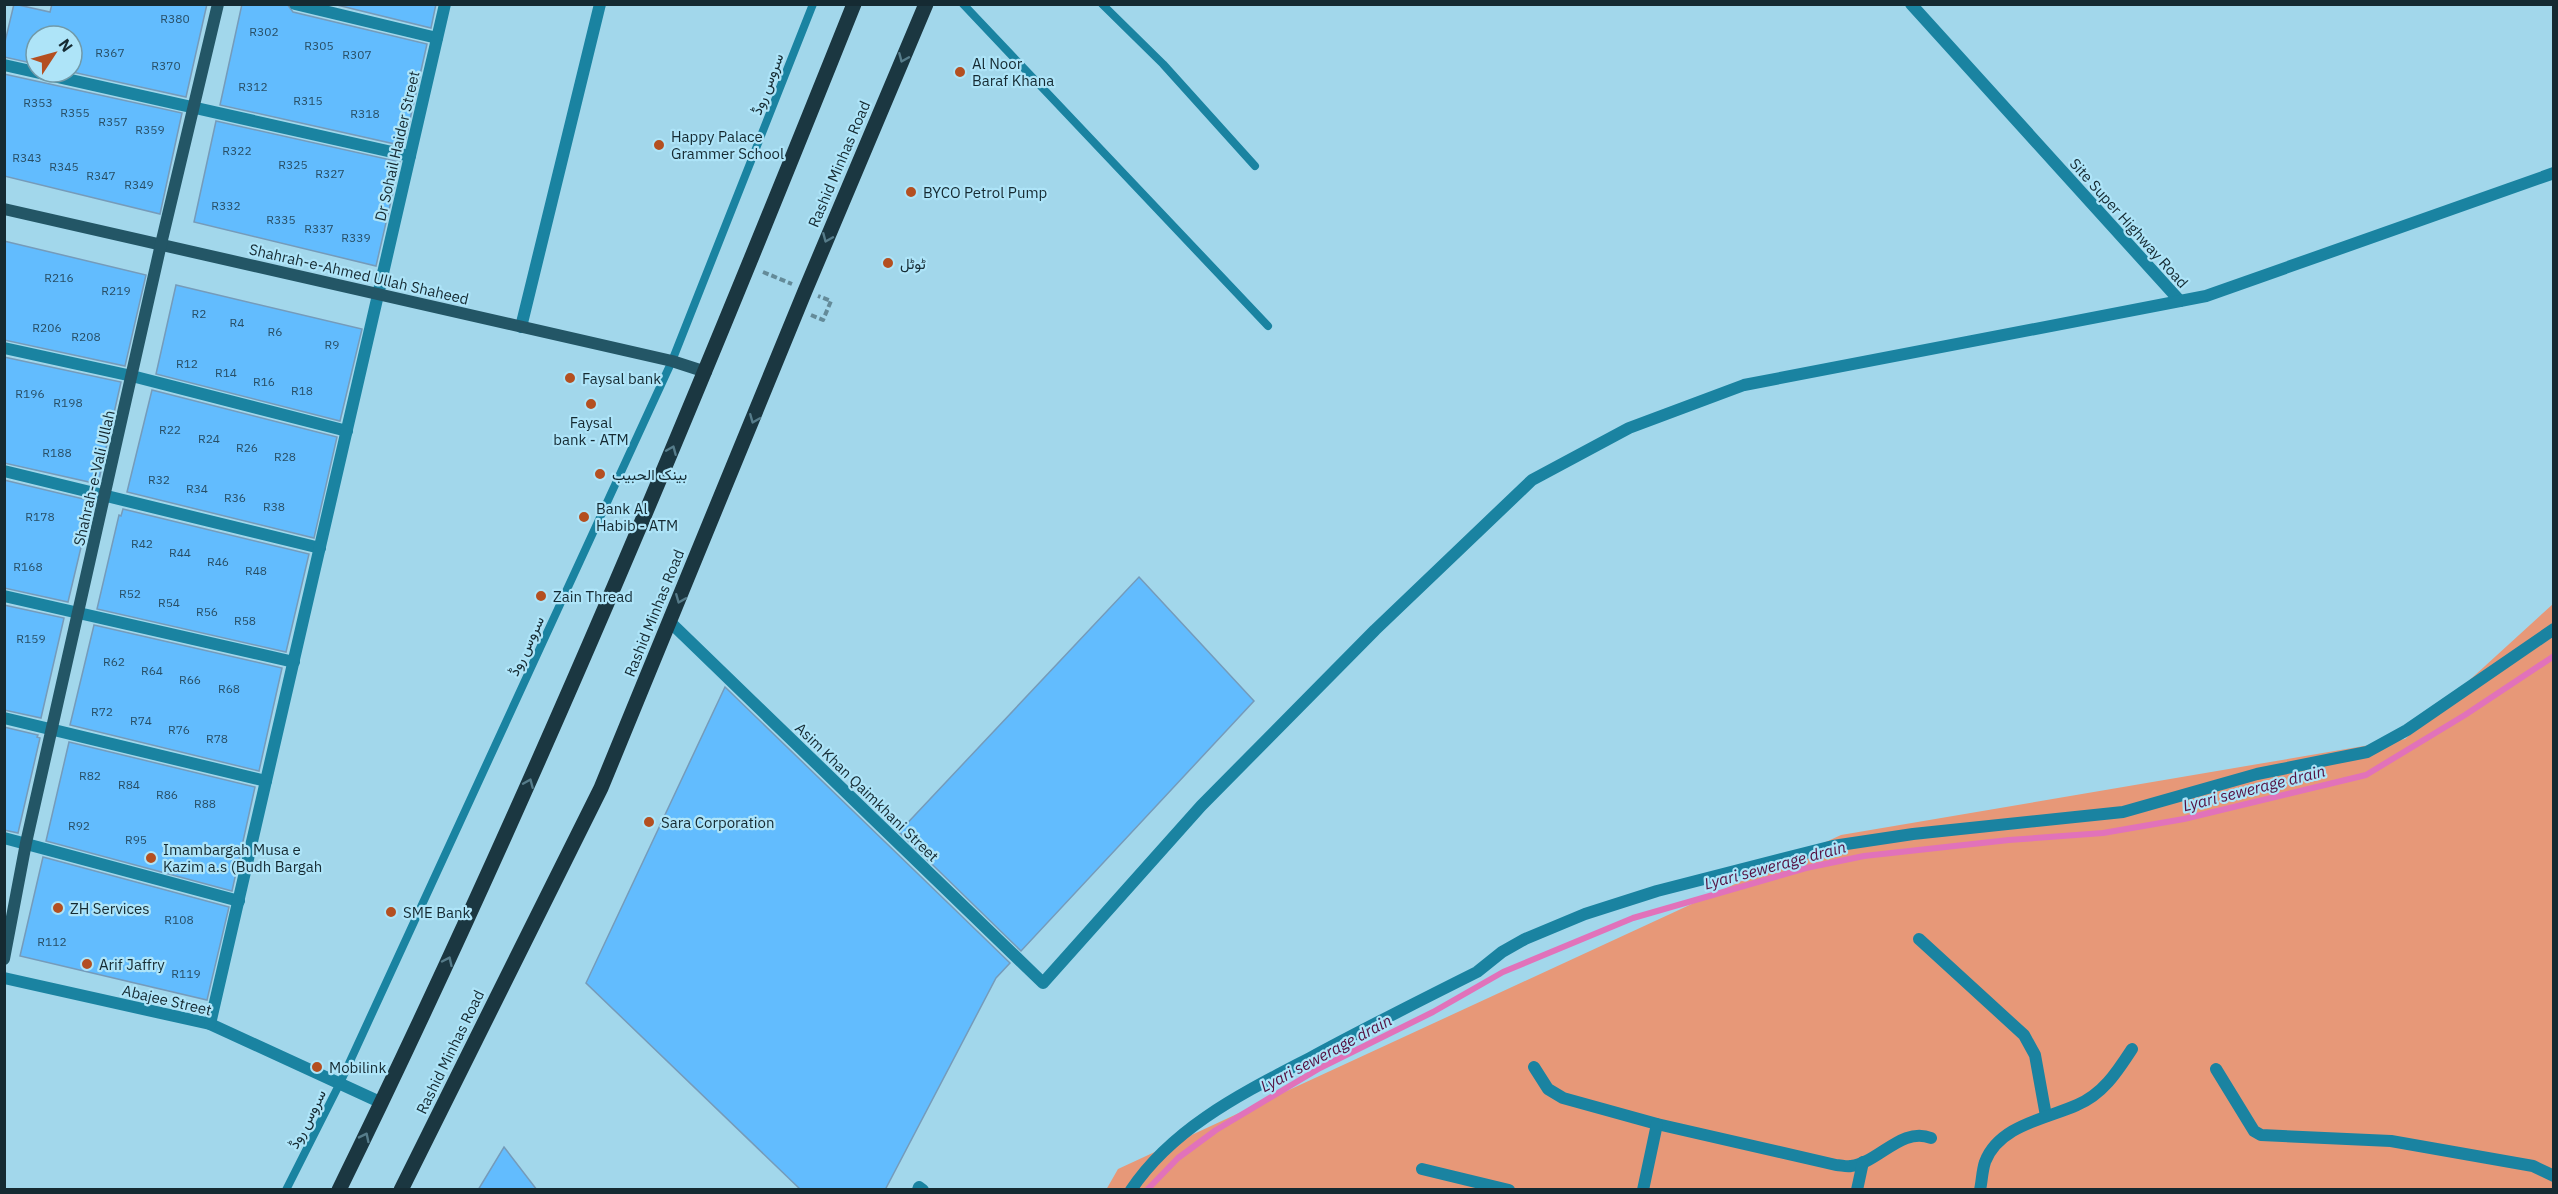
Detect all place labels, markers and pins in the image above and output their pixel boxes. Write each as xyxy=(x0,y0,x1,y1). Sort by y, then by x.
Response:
place label: Al Noor Baraf Khana xyxy=(972,54,1054,90)
marker: Al Noor Baraf Khana xyxy=(953,65,967,79)
place label: Happy Palace Grammer School xyxy=(671,127,784,163)
marker: Happy Palace Grammer School xyxy=(652,138,666,152)
place label: BYCO Petrol Pump xyxy=(923,183,1047,202)
marker: BYCO Petrol Pump xyxy=(904,185,918,199)
place label: ٹوٹل xyxy=(900,254,926,273)
marker: ٹوٹل xyxy=(881,256,895,270)
place label: Faysal bank xyxy=(582,369,661,388)
marker: Faysal bank xyxy=(563,371,577,385)
marker: Faysal bank - ATM xyxy=(584,397,598,411)
place label: Faysal bank - ATM xyxy=(553,413,629,449)
place label: بينک الحبيب xyxy=(612,465,687,484)
marker: بينک الحبيب xyxy=(593,467,607,481)
place label: Bank Al Habib - ATM xyxy=(596,499,678,535)
marker: Bank Al Habib - ATM xyxy=(577,510,591,524)
place label: Zain Thread xyxy=(553,587,633,606)
marker: Zain Thread xyxy=(534,589,548,603)
place label: Sara Corporation xyxy=(661,813,774,832)
marker: Sara Corporation xyxy=(642,815,656,829)
place label: Imambargah Musa e Kazim a.s (Budh Bargah xyxy=(163,840,322,876)
marker: Imambargah Musa e Kazim a.s (Budh Bargah xyxy=(144,851,158,865)
place label: ZH Services xyxy=(70,899,150,918)
marker: ZH Services xyxy=(51,901,65,915)
place label: SME Bank xyxy=(403,903,471,922)
marker: SME Bank xyxy=(384,905,398,919)
place label: Arif Jaffry xyxy=(99,955,165,974)
marker: Arif Jaffry xyxy=(80,957,94,971)
place label: Mobilink xyxy=(329,1058,386,1077)
marker: Mobilink xyxy=(310,1060,324,1074)

